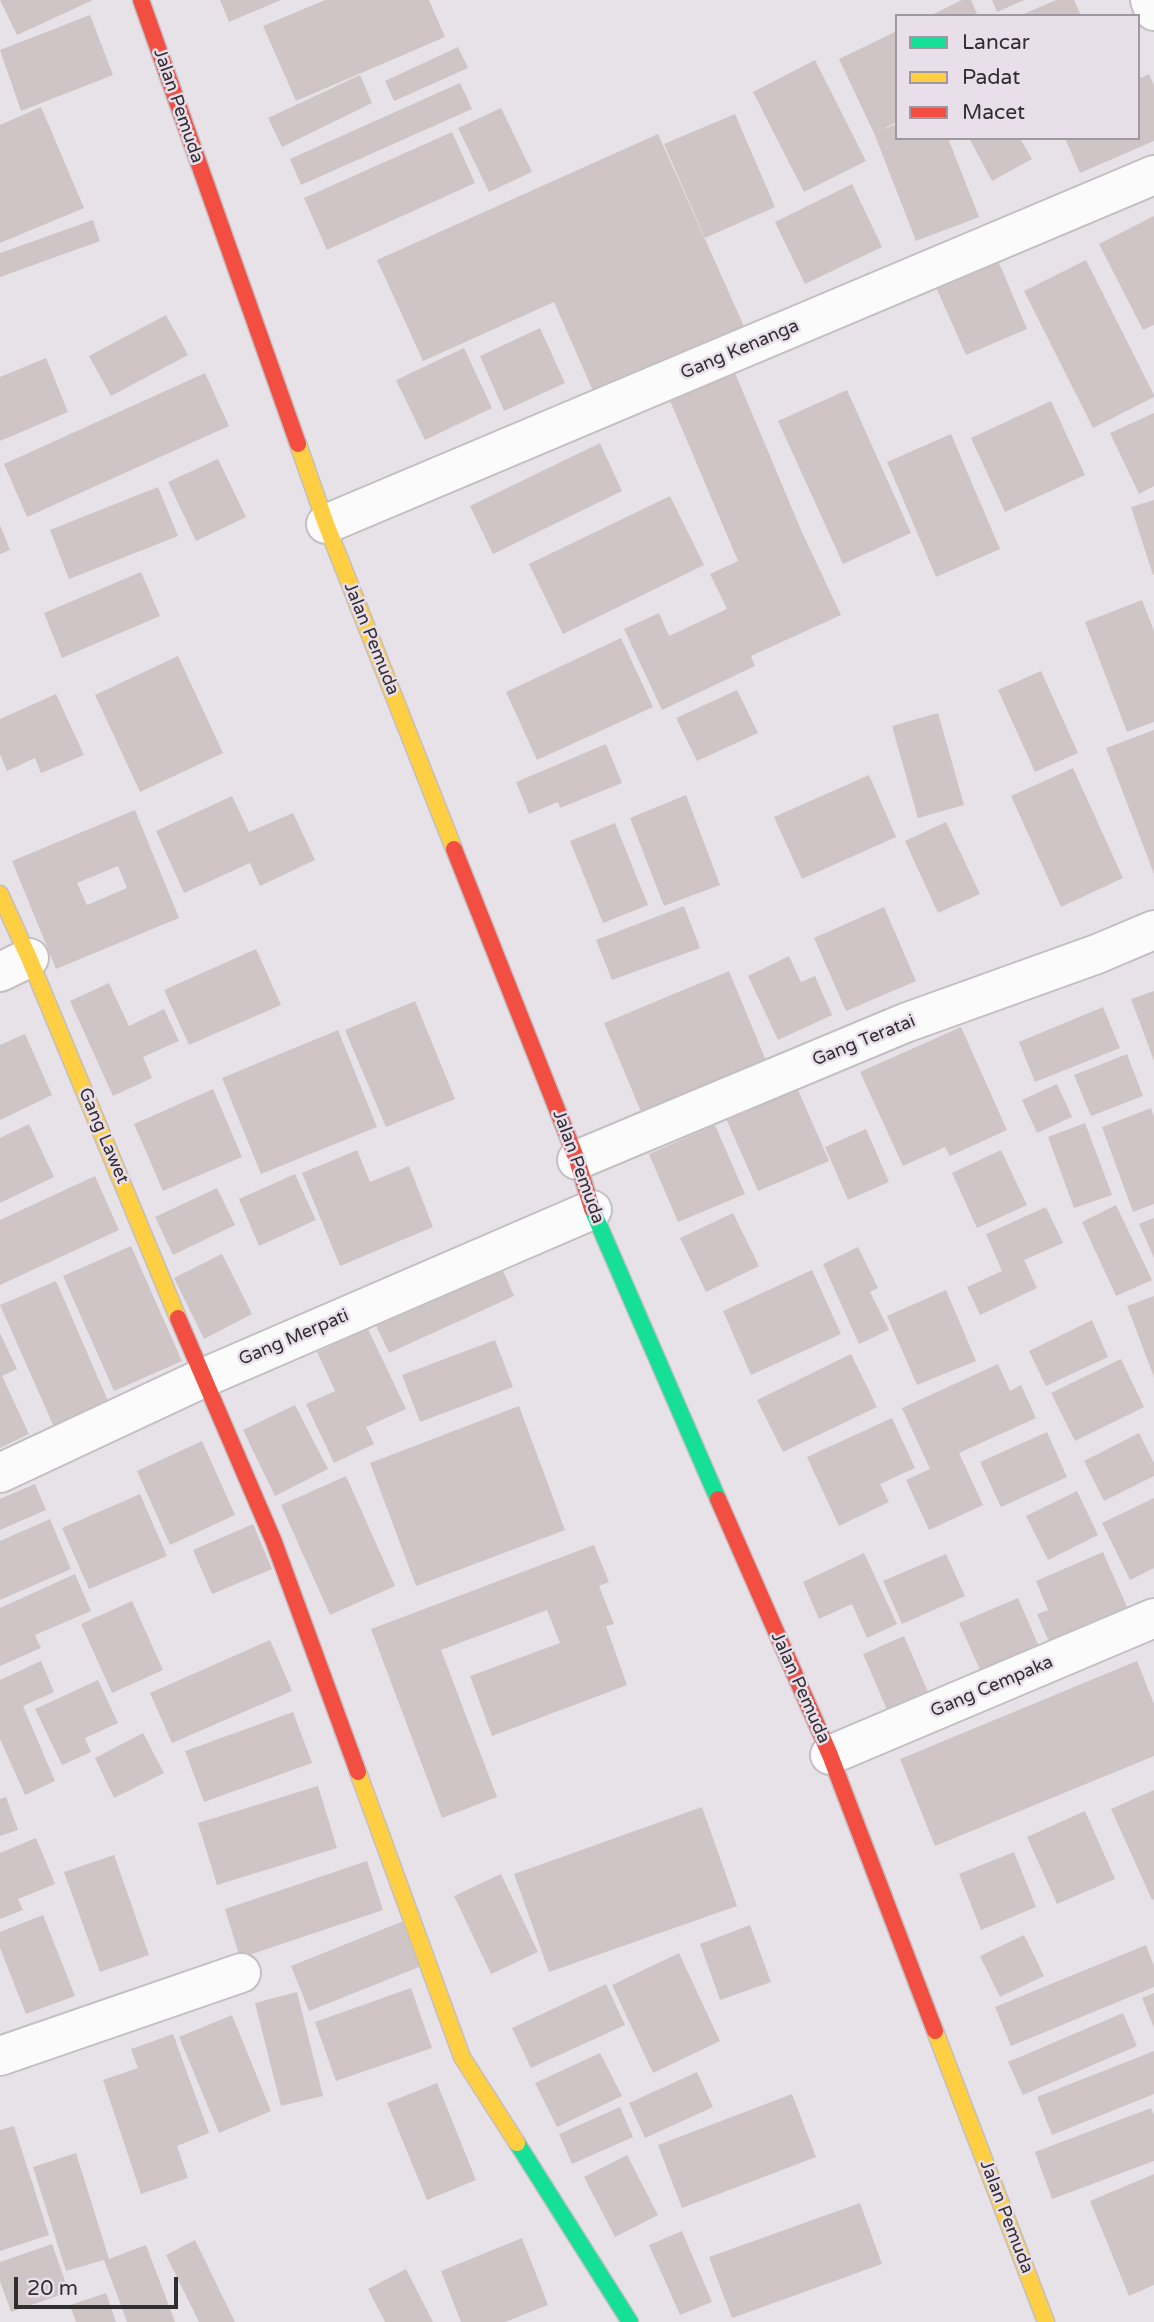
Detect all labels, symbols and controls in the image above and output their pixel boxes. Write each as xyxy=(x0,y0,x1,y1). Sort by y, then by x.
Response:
legend xyxy=(895,14,1140,140)
text: Lancar xyxy=(962,30,1030,55)
street label: Jalan Pemuda xyxy=(148,46,208,166)
text: Padat xyxy=(962,65,1020,90)
text: Macet xyxy=(962,100,1025,125)
street label: Gang Kenanga xyxy=(678,315,802,385)
street label: Jalan Pemuda xyxy=(339,579,403,699)
street label: Gang Teratai xyxy=(809,1011,919,1071)
street label: Gang Lawet xyxy=(73,1085,133,1187)
street label: Jalan Pemuda xyxy=(547,1107,609,1227)
street label: Gang Merpati xyxy=(236,1305,352,1371)
street label: Jalan Pemuda xyxy=(766,1629,834,1747)
street label: Gang Cempaka xyxy=(928,1651,1056,1723)
street label: Jalan Pemuda xyxy=(974,2157,1038,2277)
scale bar xyxy=(18,2262,182,2306)
text: 20 m xyxy=(27,2276,78,2301)

